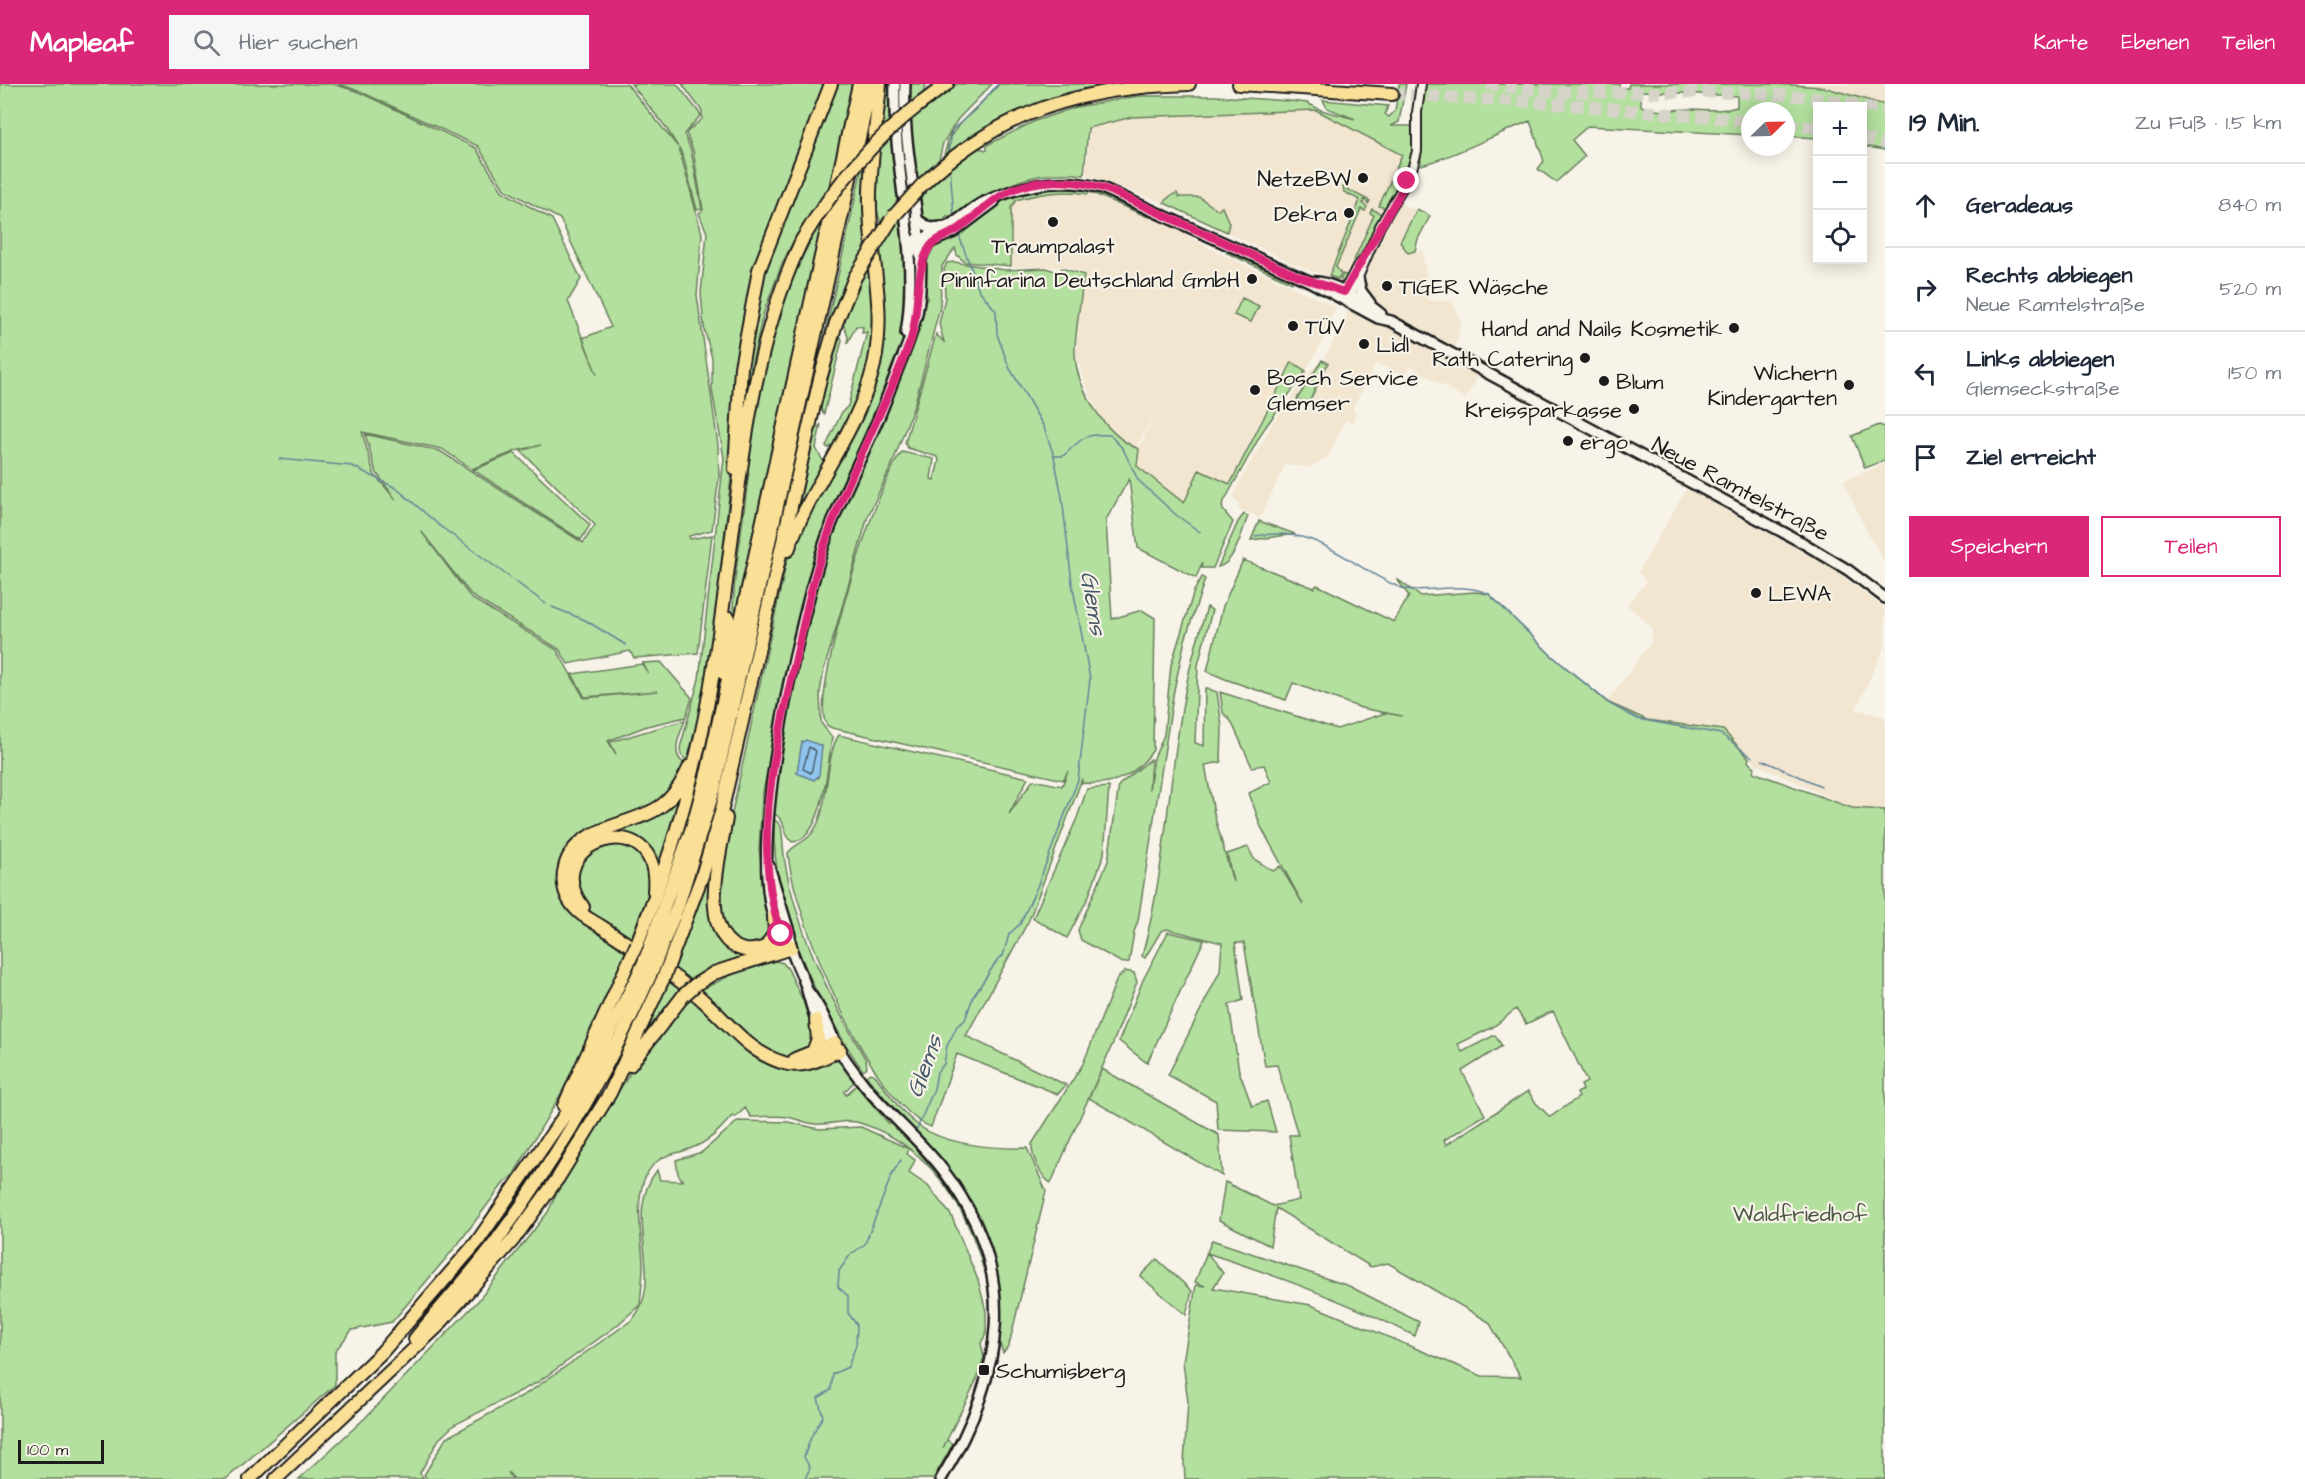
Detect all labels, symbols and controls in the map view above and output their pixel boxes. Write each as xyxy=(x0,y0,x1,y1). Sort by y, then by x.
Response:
search box xyxy=(169,15,589,69)
text: Mapleaf xyxy=(30,23,133,62)
icon: search xyxy=(190,26,223,59)
text: Hier suchen xyxy=(238,27,358,58)
text: Karte xyxy=(2033,28,2088,57)
text: Ebenen xyxy=(2121,28,2189,57)
text: Teilen xyxy=(2222,28,2275,57)
north arrow xyxy=(1741,102,1795,156)
map controls xyxy=(1813,102,1867,264)
button: + xyxy=(1813,102,1867,156)
text: 19 Min. xyxy=(1909,105,1980,141)
text: Zu Fuß · 1.5 km xyxy=(2135,109,2281,137)
button: − xyxy=(1813,156,1867,210)
place label: NetzeBW xyxy=(1257,164,1351,195)
route end xyxy=(1393,167,1419,193)
marker: NetzeBW xyxy=(1356,171,1370,185)
icon: ahead xyxy=(1909,189,1942,222)
text: Geradeaus xyxy=(1966,190,2073,221)
text: 840 m xyxy=(2218,191,2281,219)
place label: Dekra xyxy=(1274,199,1337,230)
marker: Dekra xyxy=(1342,206,1356,220)
button: locate xyxy=(1813,210,1867,264)
marker: Traumpalast xyxy=(1046,215,1060,229)
place label: Traumpalast xyxy=(991,231,1115,262)
text: Rechts abbiegen xyxy=(1966,260,2133,291)
place label: Pininfarina Deutschland GmbH xyxy=(941,265,1240,296)
marker: Pininfarina Deutschland GmbH xyxy=(1245,272,1259,286)
place label: TIGER Wäsche xyxy=(1399,272,1549,303)
icon: right xyxy=(1909,273,1942,306)
text: 520 m xyxy=(2219,275,2281,303)
marker: TIGER Wäsche xyxy=(1380,279,1394,293)
text: Neue Ramtelstraße xyxy=(1966,291,2145,319)
place label: TÜV xyxy=(1305,312,1345,343)
place label: Hand and Nails Kosmetik xyxy=(1481,314,1722,345)
marker: TÜV xyxy=(1286,319,1300,333)
marker: Hand and Nails Kosmetik xyxy=(1727,321,1741,335)
place label: Lidl xyxy=(1376,330,1409,361)
marker: Lidl xyxy=(1357,337,1371,351)
place label: Rath Catering xyxy=(1432,344,1573,376)
text: Links abbiegen xyxy=(1966,344,2114,375)
marker: Rath Catering xyxy=(1578,351,1592,365)
icon: left xyxy=(1909,357,1942,390)
place label: Wichern Kindergarten xyxy=(1708,358,1837,415)
text: 150 m xyxy=(2228,359,2281,387)
place label: Bosch Service Glemser xyxy=(1267,363,1419,419)
place label: Blum xyxy=(1616,367,1663,398)
marker: Blum xyxy=(1597,374,1611,388)
text: Glemseckstraße xyxy=(1966,375,2120,403)
marker: Wichern Kindergarten xyxy=(1842,378,1856,392)
marker: Bosch Service Glemser xyxy=(1248,383,1262,397)
place label: Kreissparkasse xyxy=(1465,395,1622,426)
marker: Kreissparkasse xyxy=(1627,402,1641,416)
place label: ergo xyxy=(1580,427,1628,459)
street label: Neue Ramtelstraße xyxy=(1646,429,1834,549)
marker: ergo xyxy=(1561,434,1575,448)
icon: arrive xyxy=(1909,441,1942,474)
text: Ziel erreicht xyxy=(1966,442,2096,473)
button: Speichern xyxy=(1909,516,2089,577)
button: Teilen xyxy=(2101,516,2281,577)
water label: Glems xyxy=(1071,569,1115,639)
place label: LEWA xyxy=(1768,579,1831,610)
marker: LEWA xyxy=(1749,586,1763,600)
route start xyxy=(767,920,793,946)
water label: Glems xyxy=(898,1029,953,1102)
park label: Waldfriedhof xyxy=(1733,1199,1868,1230)
place label: Schumisberg xyxy=(996,1356,1125,1388)
marker: Schumisberg xyxy=(977,1363,991,1377)
scale bar xyxy=(18,1437,104,1464)
text: 100 m xyxy=(27,1439,68,1461)

